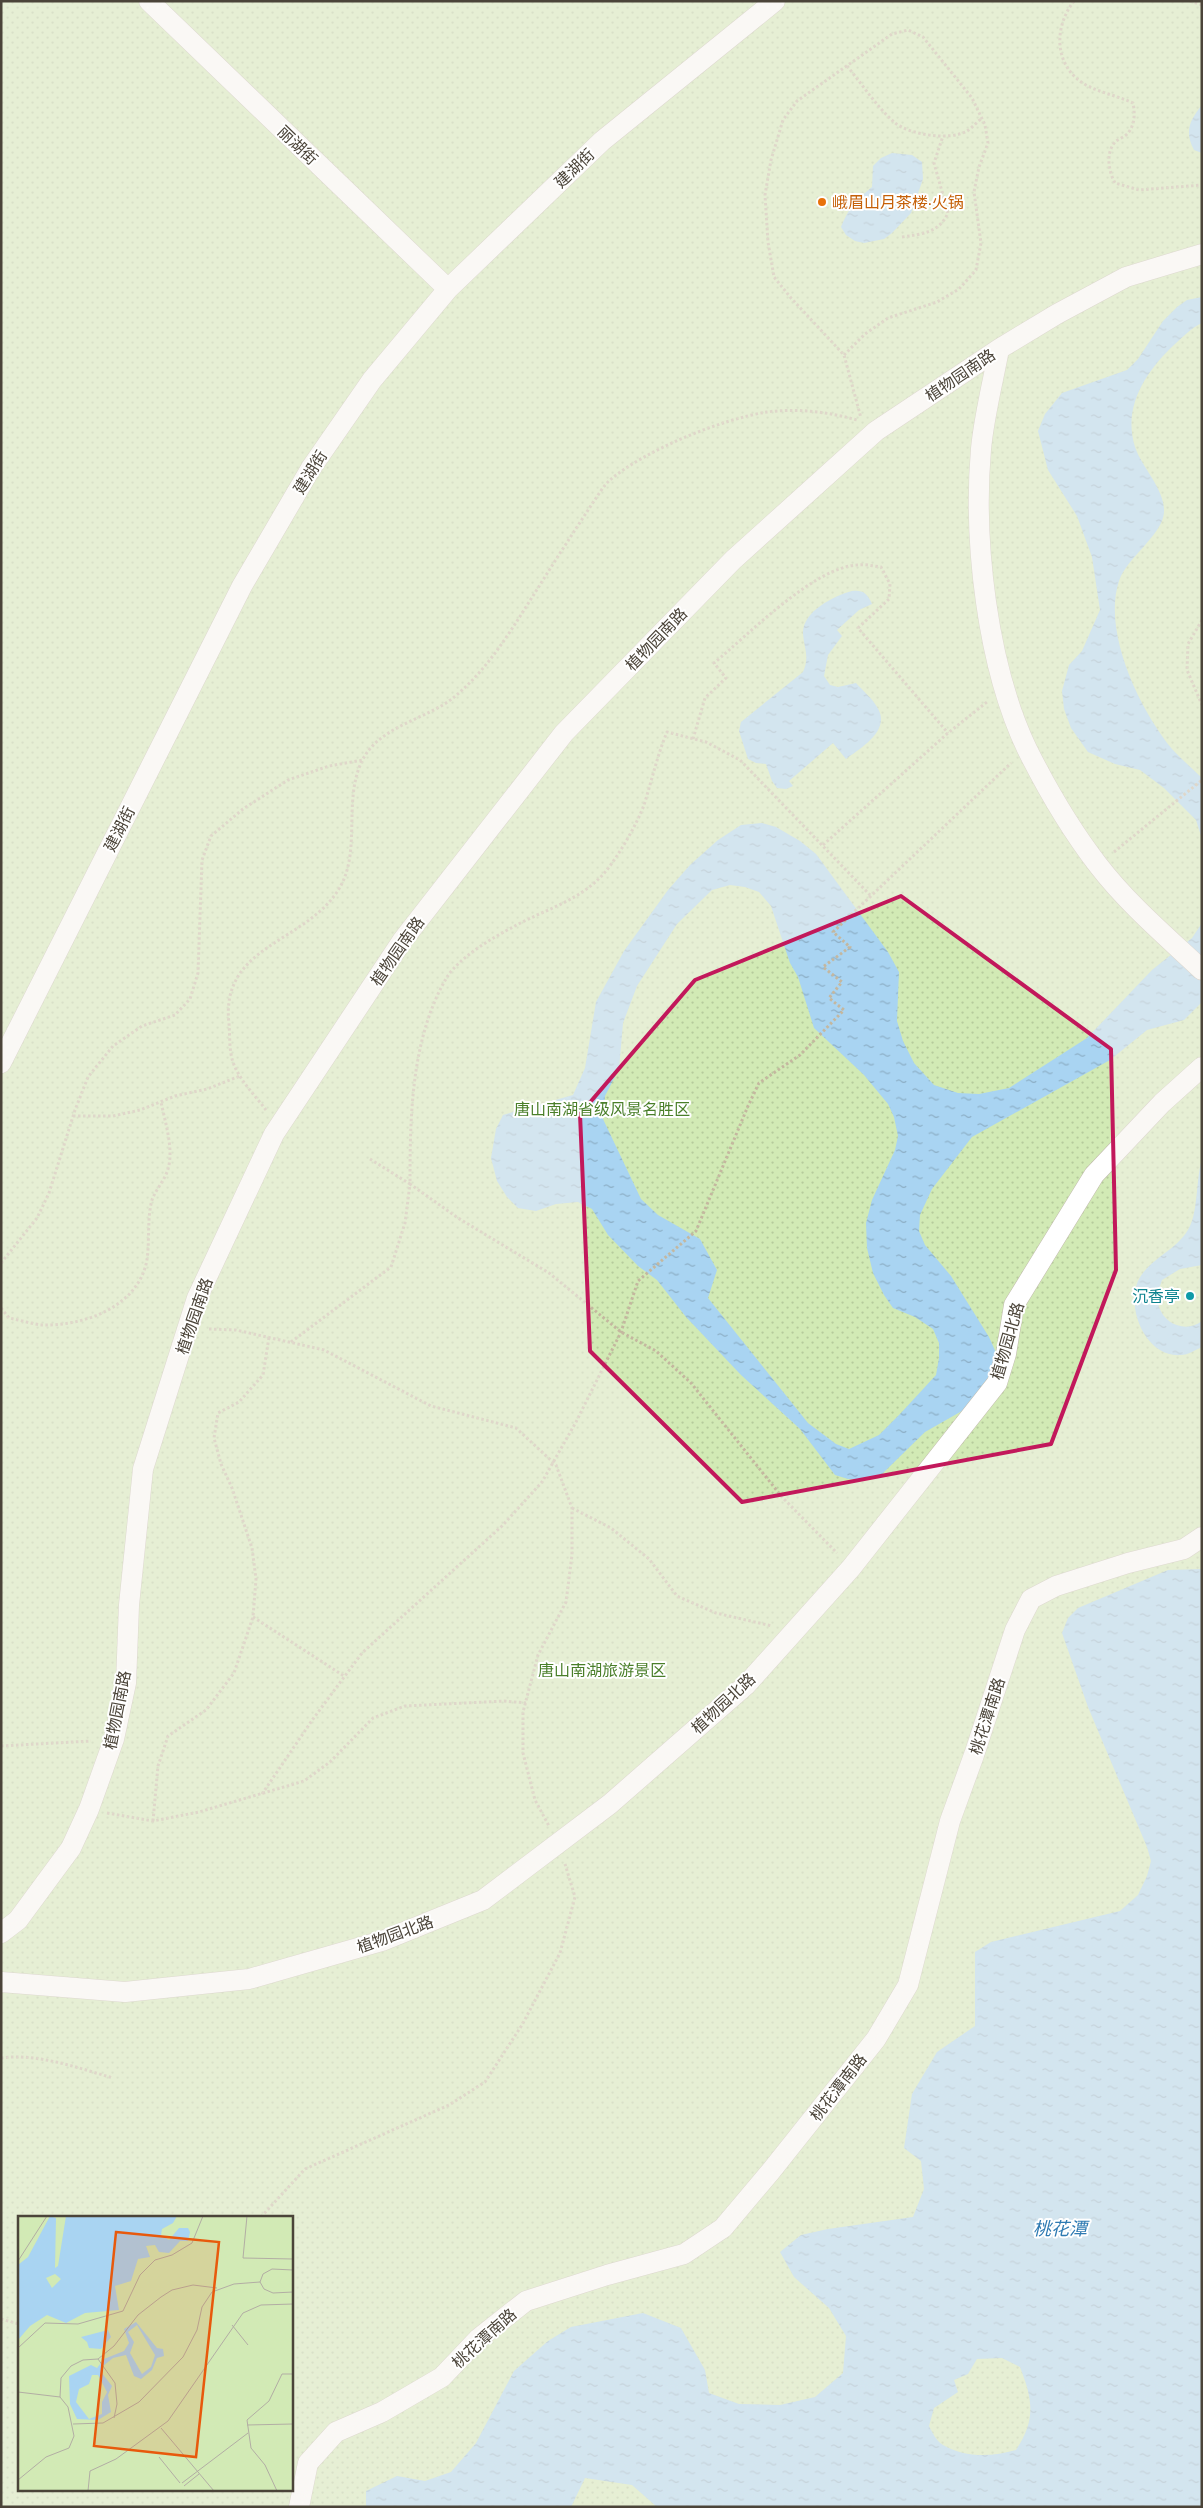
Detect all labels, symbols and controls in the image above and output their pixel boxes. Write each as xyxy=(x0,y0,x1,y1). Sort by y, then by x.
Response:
street label: 丽湖街 xyxy=(272,121,322,170)
street label: 建湖街 xyxy=(550,144,600,193)
place label: 峨眉山月茶楼·火锅 xyxy=(832,192,964,214)
marker: 峨眉山月茶楼·火锅 xyxy=(816,196,828,208)
street label: 植物园南路 xyxy=(921,344,1000,407)
street label: 建湖街 xyxy=(289,446,333,499)
street label: 植物园南路 xyxy=(621,603,692,676)
street label: 建湖街 xyxy=(99,803,141,856)
street label: 植物园南路 xyxy=(366,912,430,991)
park label: 唐山南湖省级风景名胜区 xyxy=(514,1099,690,1121)
street label: 植物园南路 xyxy=(172,1275,218,1358)
place label: 沉香亭 xyxy=(1132,1286,1180,1308)
marker: 沉香亭 xyxy=(1184,1290,1196,1302)
street label: 植物园北路 xyxy=(986,1300,1030,1383)
park label: 唐山南湖旅游景区 xyxy=(538,1660,666,1682)
street label: 植物园北路 xyxy=(687,1668,760,1739)
street label: 植物园南路 xyxy=(100,1669,136,1752)
street label: 桃花潭南路 xyxy=(965,1675,1011,1758)
street label: 植物园北路 xyxy=(354,1911,437,1959)
street label: 桃花潭南路 xyxy=(805,2049,872,2126)
inset map xyxy=(18,2216,292,2490)
water label: 桃花潭 xyxy=(1033,2217,1090,2241)
street label: 桃花潭南路 xyxy=(448,2304,522,2374)

